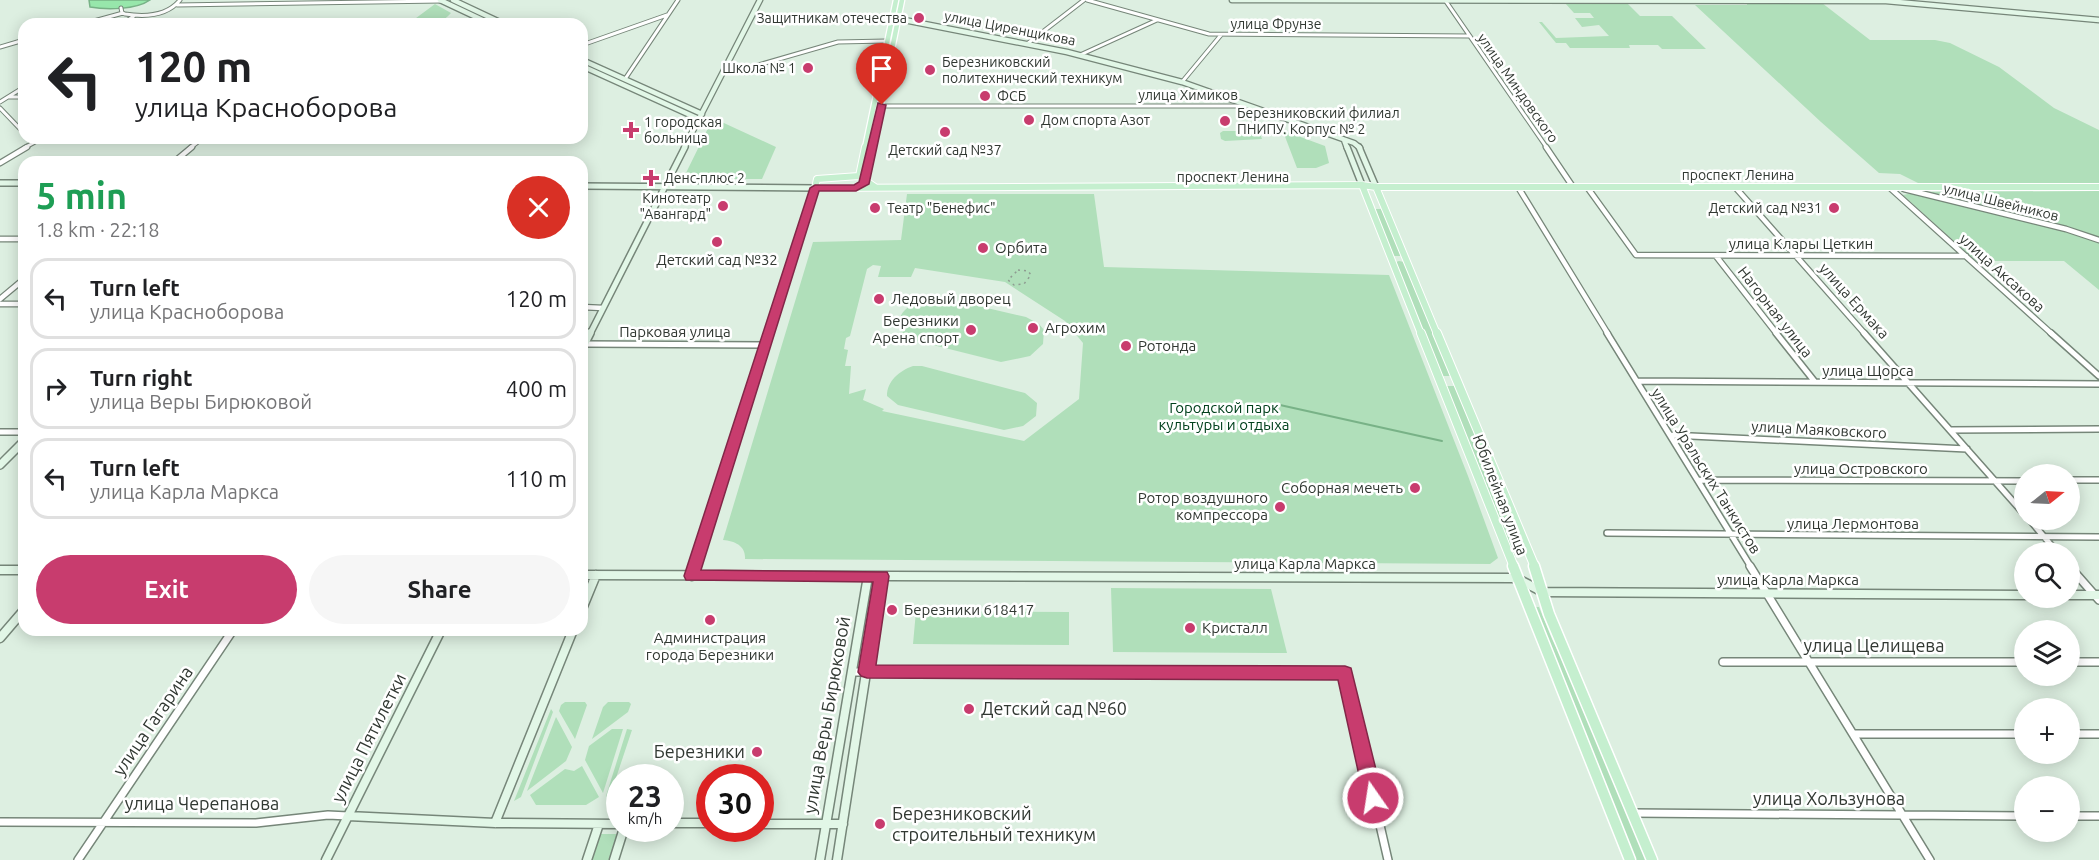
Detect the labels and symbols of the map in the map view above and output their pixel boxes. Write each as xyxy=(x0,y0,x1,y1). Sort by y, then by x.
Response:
street label: улица Циренщикова xyxy=(943,7,1077,49)
place label: Защитникам отечества xyxy=(757,10,907,26)
marker: Защитникам отечества xyxy=(912,11,926,25)
street label: улица Фрунзе xyxy=(1230,16,1322,32)
street label: улица Миндовского xyxy=(1474,30,1562,146)
pin xyxy=(856,43,907,105)
place label: Березниковский политехнический техникум xyxy=(942,54,1122,86)
place label: Школа № 1 xyxy=(722,60,796,76)
marker: Школа № 1 xyxy=(801,61,815,75)
marker: Березниковский политехнический техникум xyxy=(923,63,937,77)
street label: улица Химиков xyxy=(1138,87,1238,103)
place label: ФСБ xyxy=(997,88,1026,104)
marker: ФСБ xyxy=(978,89,992,103)
place label: Березниковский филиал ПНИПУ. Корпус № 2 xyxy=(1237,105,1400,137)
place label: Дом спорта Азот xyxy=(1041,112,1150,128)
marker: Дом спорта Азот xyxy=(1022,113,1036,127)
place label: 1 городская больница xyxy=(644,114,722,146)
marker: Березниковский филиал ПНИПУ. Корпус № 2 xyxy=(1218,114,1232,128)
marker: 1 городская больница xyxy=(622,121,640,139)
marker: Детский сад №37 xyxy=(938,125,952,139)
place label: Детский сад №37 xyxy=(888,142,1002,158)
street label: проспект Ленина xyxy=(1682,167,1794,183)
marker: Денс-плюс 2 xyxy=(642,169,660,187)
street label: проспект Ленина xyxy=(1177,169,1289,185)
place label: Денс-плюс 2 xyxy=(664,170,745,186)
street label: улица Швейников xyxy=(1942,180,2060,224)
place label: Кинотеатр "Авангард" xyxy=(640,190,711,222)
marker: Кинотеатр "Авангард" xyxy=(716,199,730,213)
place label: Театр "Бенефис" xyxy=(887,200,996,216)
place label: Детский сад №31 xyxy=(1708,200,1822,216)
marker: Театр "Бенефис" xyxy=(868,201,882,215)
marker: Детский сад №31 xyxy=(1827,201,1841,215)
street label: улица Аксакова xyxy=(1956,230,2048,315)
marker: Детский сад №32 xyxy=(710,235,724,249)
street label: улица Клары Цеткин xyxy=(1729,235,1873,252)
place label: Орбита xyxy=(995,239,1047,256)
marker: Орбита xyxy=(976,241,990,255)
place label: Детский сад №32 xyxy=(656,251,778,268)
street label: улица Ермака xyxy=(1816,259,1893,342)
street label: Нагорная улица xyxy=(1735,263,1816,361)
place label: Ледовый дворец xyxy=(891,290,1011,307)
marker: Ледовый дворец xyxy=(872,292,886,306)
place label: Березники Арена спорт xyxy=(872,312,959,346)
place label: Агрохим xyxy=(1045,319,1106,336)
marker: Агрохим xyxy=(1026,321,1040,335)
street label: Парковая улица xyxy=(619,323,731,340)
marker: Березники Арена спорт xyxy=(964,323,978,337)
place label: Ротонда xyxy=(1138,337,1196,354)
marker: Ротонда xyxy=(1119,339,1133,353)
street label: улица Щорса xyxy=(1822,362,1914,379)
street label: улица Уральских Танкистов xyxy=(1648,385,1765,557)
park label: Городской парк культуры и отдыха xyxy=(1159,399,1289,433)
street label: улица Маяковского xyxy=(1751,417,1887,442)
street label: Юбилейная улица xyxy=(1470,432,1531,558)
street label: улица Островского xyxy=(1794,460,1928,477)
north arrow xyxy=(2014,464,2080,530)
place label: Соборная мечеть xyxy=(1281,479,1403,496)
marker: Соборная мечеть xyxy=(1408,481,1422,495)
place label: Ротор воздушного компрессора xyxy=(1138,489,1268,523)
marker: Ротор воздушного компрессора xyxy=(1273,500,1287,514)
street label: улица Лермонтова xyxy=(1787,515,1919,532)
street label: улица Карла Маркса xyxy=(1234,555,1376,572)
street label: улица Карла Маркса xyxy=(1717,571,1859,588)
place label: Березники 618417 xyxy=(904,601,1034,618)
marker: Березники 618417 xyxy=(885,603,899,617)
marker: Администрация города Березники xyxy=(703,613,717,627)
street label: улица Веры Бирюковой xyxy=(799,615,853,815)
place label: Кристалл xyxy=(1202,619,1268,636)
marker: Кристалл xyxy=(1183,621,1197,635)
place label: Администрация города Березники xyxy=(646,629,774,663)
street label: улица Целищева xyxy=(1803,635,1945,655)
street label: улица Гагарина xyxy=(108,662,196,779)
street label: улица Пятилетки xyxy=(327,670,409,806)
place label: Детский сад №60 xyxy=(981,698,1127,718)
marker: Детский сад №60 xyxy=(962,702,976,716)
place label: Березники xyxy=(654,741,745,761)
marker: Березники xyxy=(750,745,764,759)
speed limit sign: 30 xyxy=(696,764,774,842)
position arrow xyxy=(1341,766,1405,830)
street label: улица Хользунова xyxy=(1753,788,1905,808)
street label: улица Черепанова xyxy=(125,793,279,813)
place label: Березниковский строительный техникум xyxy=(892,803,1096,844)
marker: Березниковский строительный техникум xyxy=(873,817,887,831)

